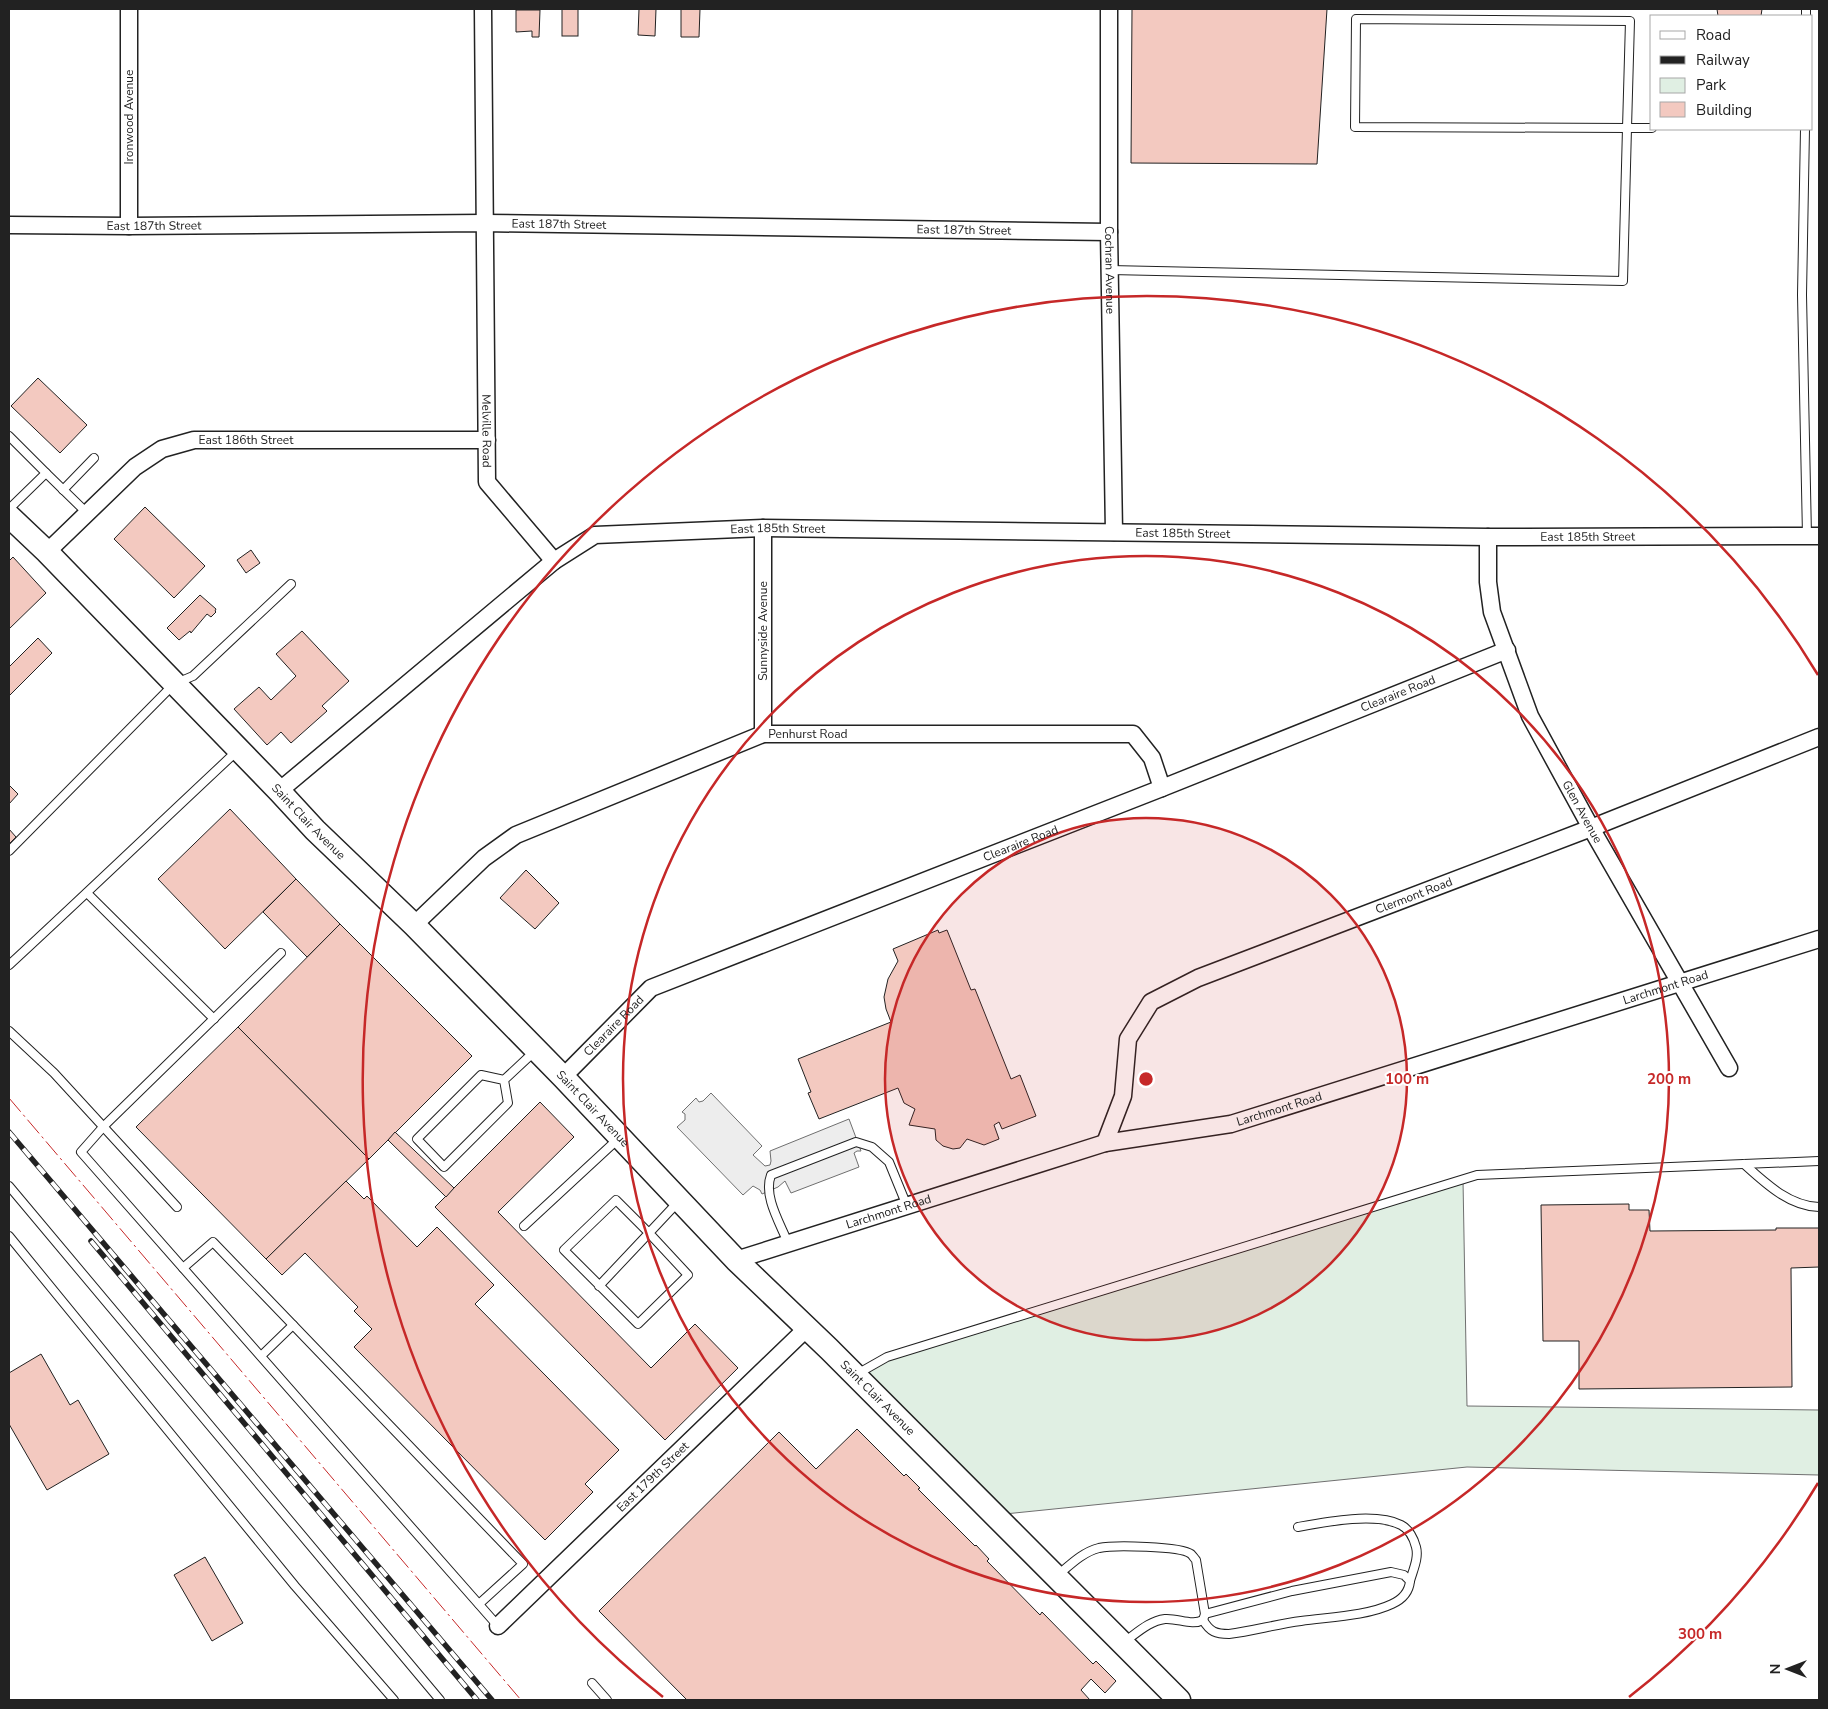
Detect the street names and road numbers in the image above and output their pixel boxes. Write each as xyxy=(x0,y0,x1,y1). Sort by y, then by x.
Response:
street label: Ironwood Avenue xyxy=(121,70,137,165)
street label: East 187th Street xyxy=(511,215,607,233)
street label: East 187th Street xyxy=(107,217,202,234)
street label: East 187th Street xyxy=(916,221,1012,239)
street label: Cochran Avenue xyxy=(1101,226,1118,314)
street label: Melville Road xyxy=(478,394,495,468)
street label: East 186th Street xyxy=(199,432,294,448)
street label: East 185th Street xyxy=(730,520,826,537)
street label: East 185th Street xyxy=(1135,525,1231,542)
street label: East 185th Street xyxy=(1540,529,1636,545)
street label: Sunnyside Avenue xyxy=(755,581,771,681)
street label: Clearaire Road xyxy=(1358,671,1438,716)
street label: Penhurst Road xyxy=(768,726,848,742)
street label: Glen Avenue xyxy=(1559,777,1606,846)
street label: Saint Clair Avenue xyxy=(268,780,349,863)
street label: Clearaire Road xyxy=(981,821,1060,865)
street label: Clermont Road xyxy=(1373,874,1455,918)
street label: Larchmont Road xyxy=(1621,966,1710,1008)
street label: Clearaire Road xyxy=(580,992,647,1060)
street label: Saint Clair Avenue xyxy=(553,1067,633,1150)
street label: Larchmont Road xyxy=(1234,1088,1324,1130)
street label: Larchmont Road xyxy=(844,1191,933,1233)
street label: Saint Clair Avenue xyxy=(837,1357,919,1439)
street label: East 179th Street xyxy=(613,1438,693,1515)

